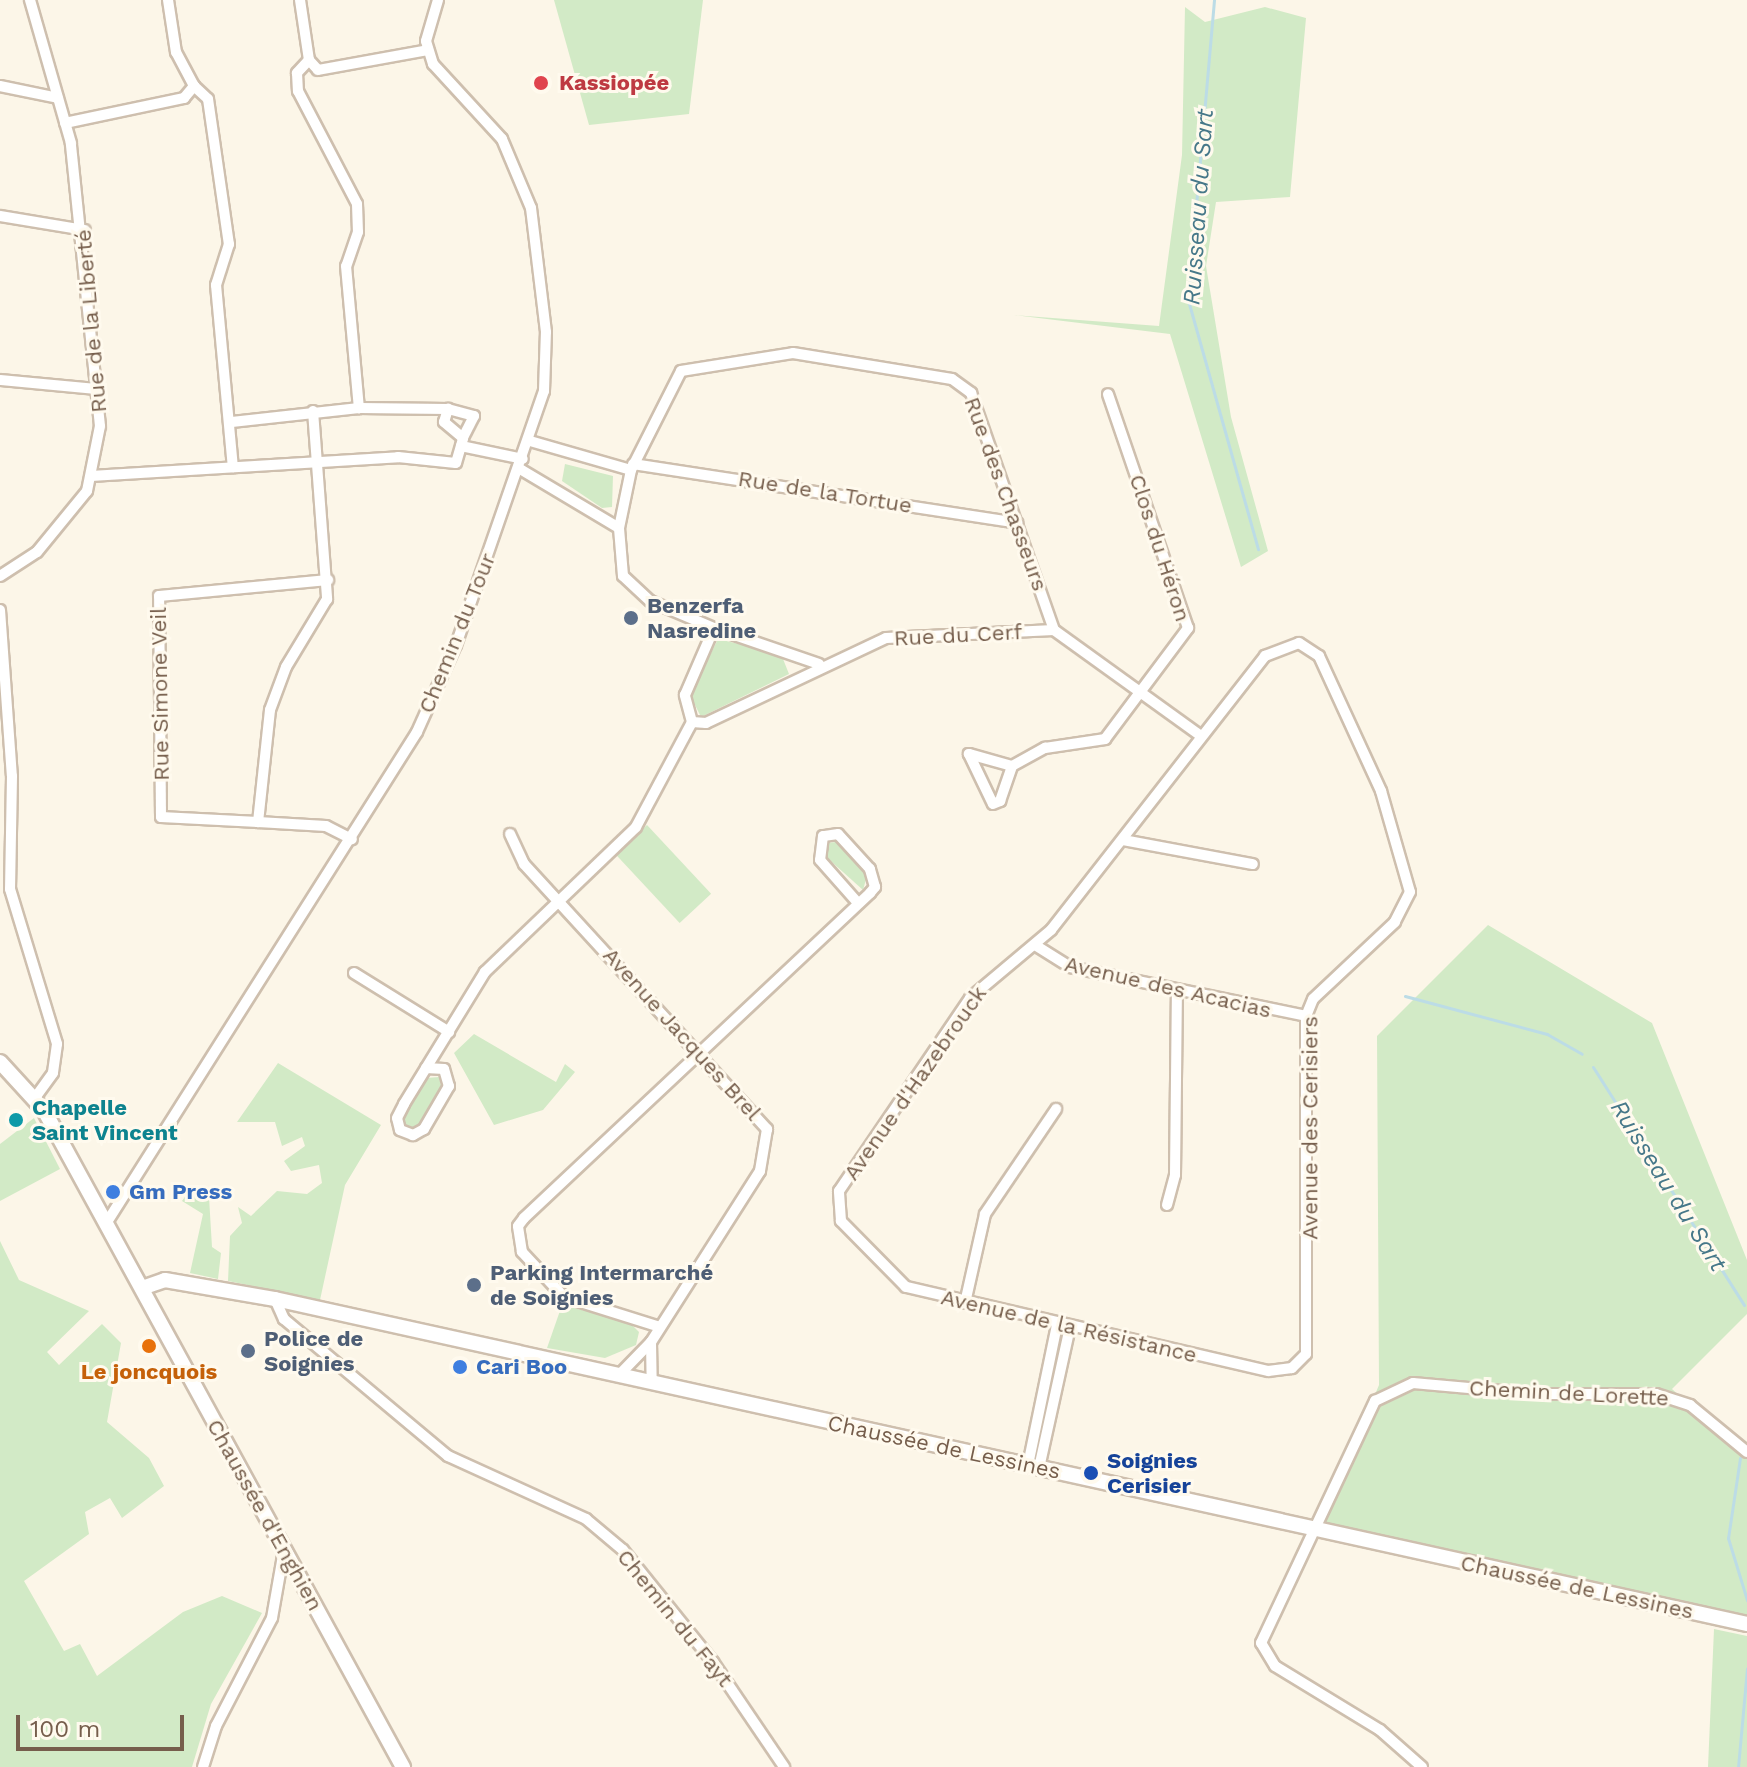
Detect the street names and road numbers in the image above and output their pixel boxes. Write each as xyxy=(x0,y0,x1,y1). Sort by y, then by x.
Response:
street label: Rue de la Liberté xyxy=(70,228,112,414)
street label: Rue des Chasseurs xyxy=(959,393,1053,595)
street label: Rue de la Tortue xyxy=(736,465,914,519)
street label: Clos du Héron xyxy=(1124,471,1196,625)
street label: Chemin du Tour xyxy=(413,549,501,717)
street label: Rue Simone Veil xyxy=(145,607,175,781)
street label: Rue du Cerf xyxy=(893,618,1023,652)
street label: Avenue Jacques Brel xyxy=(597,942,767,1126)
street label: Avenue des Acacias xyxy=(1062,950,1274,1024)
street label: Avenue d'Hazebrouck xyxy=(838,981,992,1185)
street label: Avenue des Cerisiers xyxy=(1297,1016,1323,1240)
street label: Avenue de la Résistance xyxy=(938,1284,1200,1368)
street label: Chemin de Lorette xyxy=(1468,1375,1670,1411)
street label: Chaussée de Lessines xyxy=(825,1409,1063,1485)
street label: Chaussée d'Enghien xyxy=(201,1415,329,1615)
street label: Chemin du Fayt xyxy=(612,1544,738,1692)
street label: Chaussée de Lessines xyxy=(1458,1549,1696,1625)

